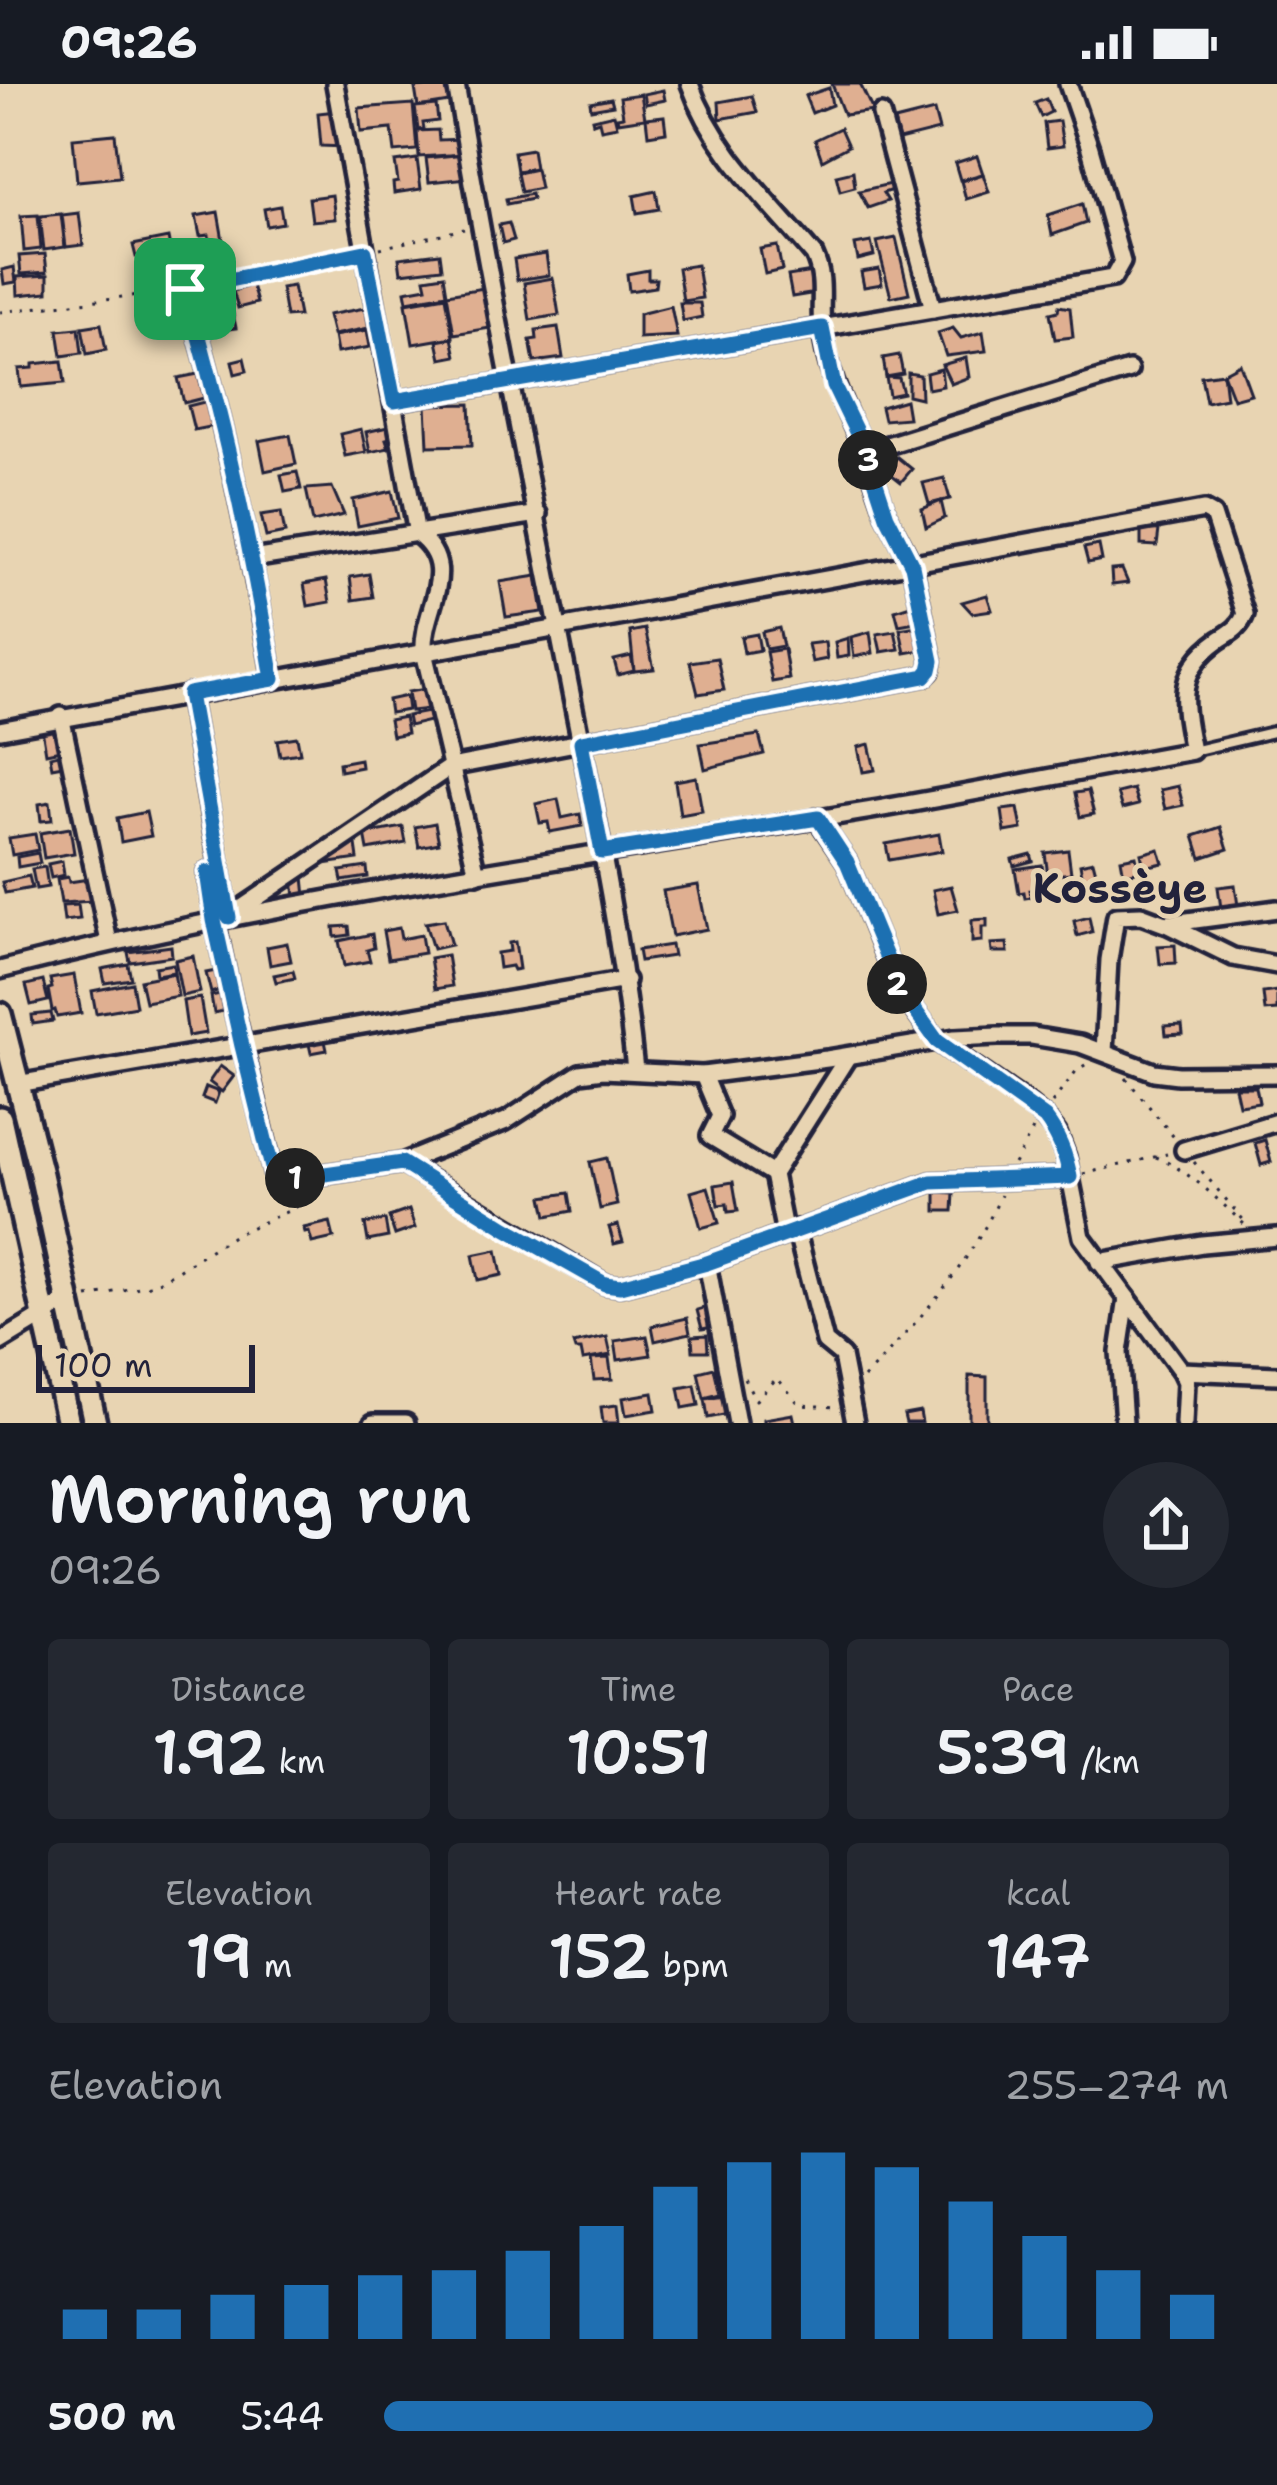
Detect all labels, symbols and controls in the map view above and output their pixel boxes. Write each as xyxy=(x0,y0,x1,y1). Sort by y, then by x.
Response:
text: 09:26 xyxy=(60,12,198,72)
pin xyxy=(134,238,236,340)
icon: arrive xyxy=(152,256,218,322)
pin: 3 xyxy=(838,430,898,490)
text: 3 xyxy=(856,437,880,482)
district label: Kossèye xyxy=(1033,860,1207,916)
pin: 2 xyxy=(867,954,927,1014)
text: 2 xyxy=(885,961,909,1006)
pin: 1 xyxy=(265,1148,325,1208)
text: 1 xyxy=(287,1155,303,1200)
scale bar xyxy=(36,1339,255,1392)
text: 100 m xyxy=(54,1343,153,1388)
text: Morning run xyxy=(48,1455,472,1543)
button: share xyxy=(1103,1462,1229,1588)
text: 09:26 xyxy=(48,1544,162,1596)
text: Distance xyxy=(171,1667,306,1712)
text: Time xyxy=(601,1667,676,1712)
text: Pace xyxy=(1002,1667,1074,1712)
text: 1.92 xyxy=(152,1712,267,1792)
text: 10:51 xyxy=(566,1712,711,1792)
text: 5:39 xyxy=(936,1712,1070,1792)
text: km xyxy=(267,1739,325,1784)
text: /km xyxy=(1070,1739,1140,1784)
text: Elevation xyxy=(165,1871,313,1916)
text: Heart rate xyxy=(554,1871,723,1916)
text: kcal xyxy=(1006,1871,1070,1916)
text: 19 xyxy=(185,1916,253,1996)
text: 152 xyxy=(548,1916,651,1996)
text: 147 xyxy=(985,1916,1091,1996)
text: m xyxy=(253,1943,292,1988)
text: bpm xyxy=(651,1943,729,1988)
text: Elevation xyxy=(48,2059,223,2111)
text: 255–274 m xyxy=(1004,2059,1229,2111)
text: 500 m xyxy=(48,2390,176,2442)
text: 5:44 xyxy=(240,2390,324,2442)

